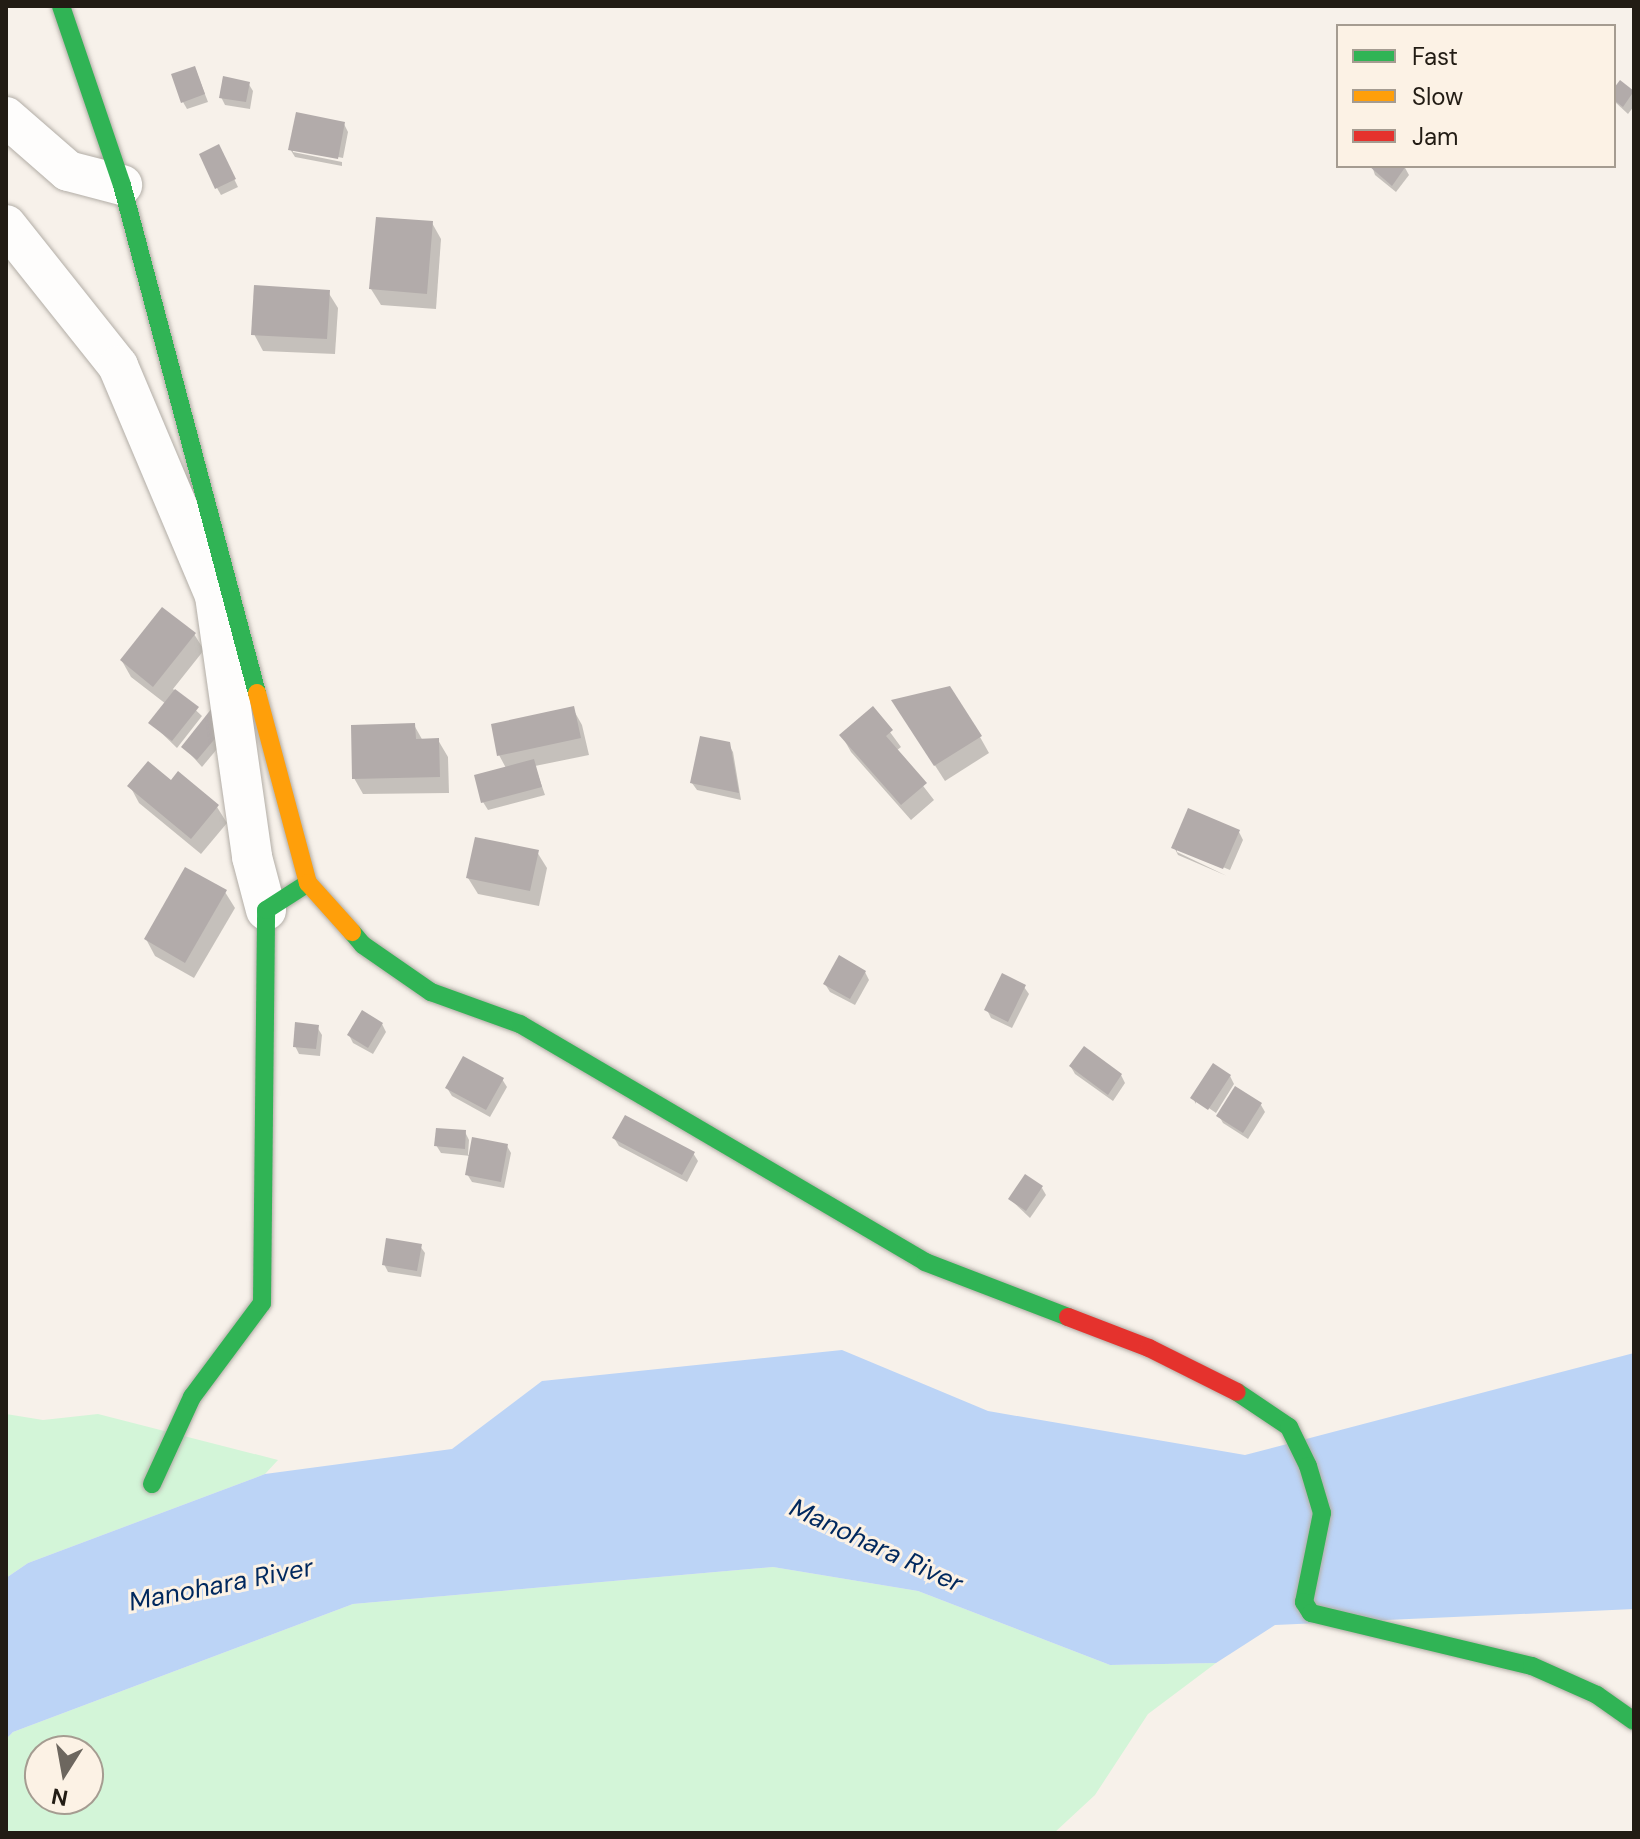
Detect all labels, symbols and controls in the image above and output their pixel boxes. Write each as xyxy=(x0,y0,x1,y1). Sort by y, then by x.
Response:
legend xyxy=(1336,24,1616,168)
text: Fast xyxy=(1412,41,1458,72)
text: Slow xyxy=(1412,81,1463,112)
text: Jam xyxy=(1412,121,1458,152)
water label: Manohara River xyxy=(785,1492,967,1600)
water label: Manohara River xyxy=(126,1552,316,1618)
north arrow xyxy=(24,1735,104,1815)
text: N xyxy=(49,1781,70,1813)

